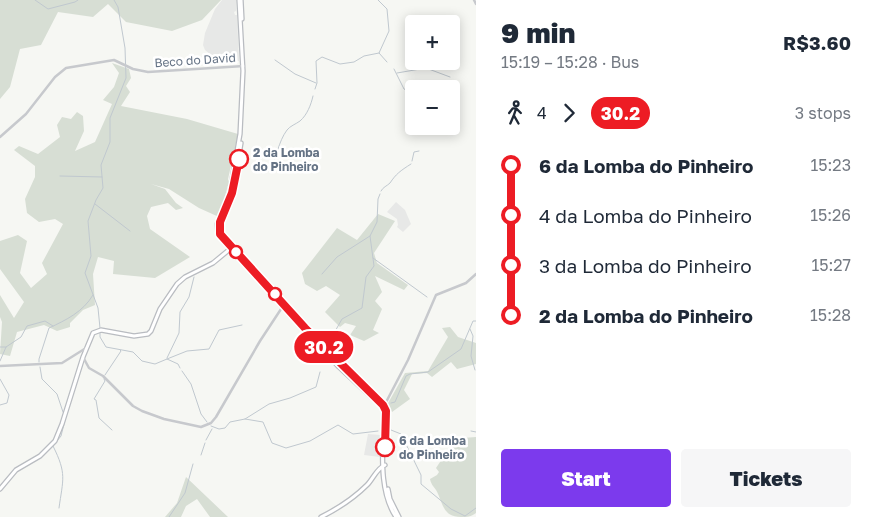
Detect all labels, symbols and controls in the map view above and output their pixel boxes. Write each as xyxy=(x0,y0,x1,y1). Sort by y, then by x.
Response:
map controls xyxy=(405,15,460,135)
button: + xyxy=(405,15,460,70)
text: 9 min xyxy=(501,16,576,49)
text: R$3.60 xyxy=(783,31,851,54)
street label: Beco do David xyxy=(154,50,236,70)
text: 15:19 – 15:28 · Bus xyxy=(501,52,639,72)
button: − xyxy=(405,80,460,135)
icon: walk xyxy=(501,99,529,127)
icon: forward xyxy=(555,99,583,127)
text: 30.2 xyxy=(601,102,640,124)
text: 4 xyxy=(537,103,547,123)
text: 3 stops xyxy=(795,103,851,123)
place label: 2 da Lomba do Pinheiro xyxy=(253,145,320,174)
marker: 2 da Lomba do Pinheiro xyxy=(229,149,249,169)
text: 6 da Lomba do Pinheiro xyxy=(539,154,753,177)
text: 15:23 xyxy=(811,155,851,175)
text: 4 da Lomba do Pinheiro xyxy=(539,204,752,227)
text: 15:26 xyxy=(810,205,851,225)
unlabelled marker xyxy=(229,245,243,259)
text: 3 da Lomba do Pinheiro xyxy=(539,254,752,277)
text: 15:27 xyxy=(811,255,851,275)
unlabelled marker xyxy=(268,287,282,301)
text: 2 da Lomba do Pinheiro xyxy=(539,304,753,327)
text: 15:28 xyxy=(810,305,851,325)
line badge: 30.2 xyxy=(289,331,359,363)
text: 30.2 xyxy=(304,336,344,358)
place label: 6 da Lomba do Pinheiro xyxy=(399,433,466,462)
marker: 6 da Lomba do Pinheiro xyxy=(375,437,395,457)
button: Start xyxy=(501,449,671,507)
button: Tickets xyxy=(681,449,851,507)

